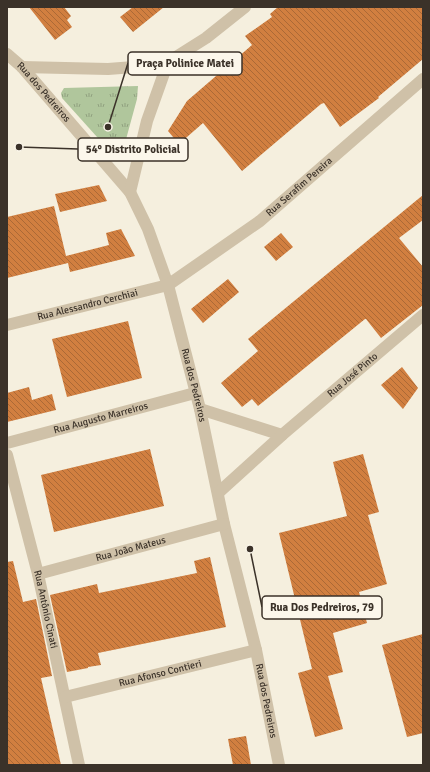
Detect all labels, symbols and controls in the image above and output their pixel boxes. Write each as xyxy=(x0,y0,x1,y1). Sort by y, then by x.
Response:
callout: Praça Polinice Matei xyxy=(128,52,242,75)
text: Praça Polinice Matei xyxy=(136,57,234,70)
street label: Rua dos Pedreiros xyxy=(15,59,73,125)
callout: 54° Distrito Policial xyxy=(78,138,188,161)
text: 54° Distrito Policial xyxy=(86,143,181,156)
street label: Rua Serafim Pereira xyxy=(264,155,335,219)
street label: Rua Alessandro Cerchiai xyxy=(36,287,139,323)
street label: Rua dos Pedreiros xyxy=(179,347,209,424)
street label: Rua José Pinto xyxy=(325,350,380,400)
street label: Rua Augusto Marreiros xyxy=(52,400,150,436)
street label: Rua João Mateus xyxy=(94,534,168,564)
street label: Rua Antônio Cinati xyxy=(31,569,60,650)
callout: Rua Dos Pedreiros, 79 xyxy=(262,596,382,619)
text: Rua Dos Pedreiros, 79 xyxy=(270,601,374,614)
street label: Rua Afonso Contieri xyxy=(118,658,203,690)
street label: Rua dos Pedreiros xyxy=(253,662,280,740)

